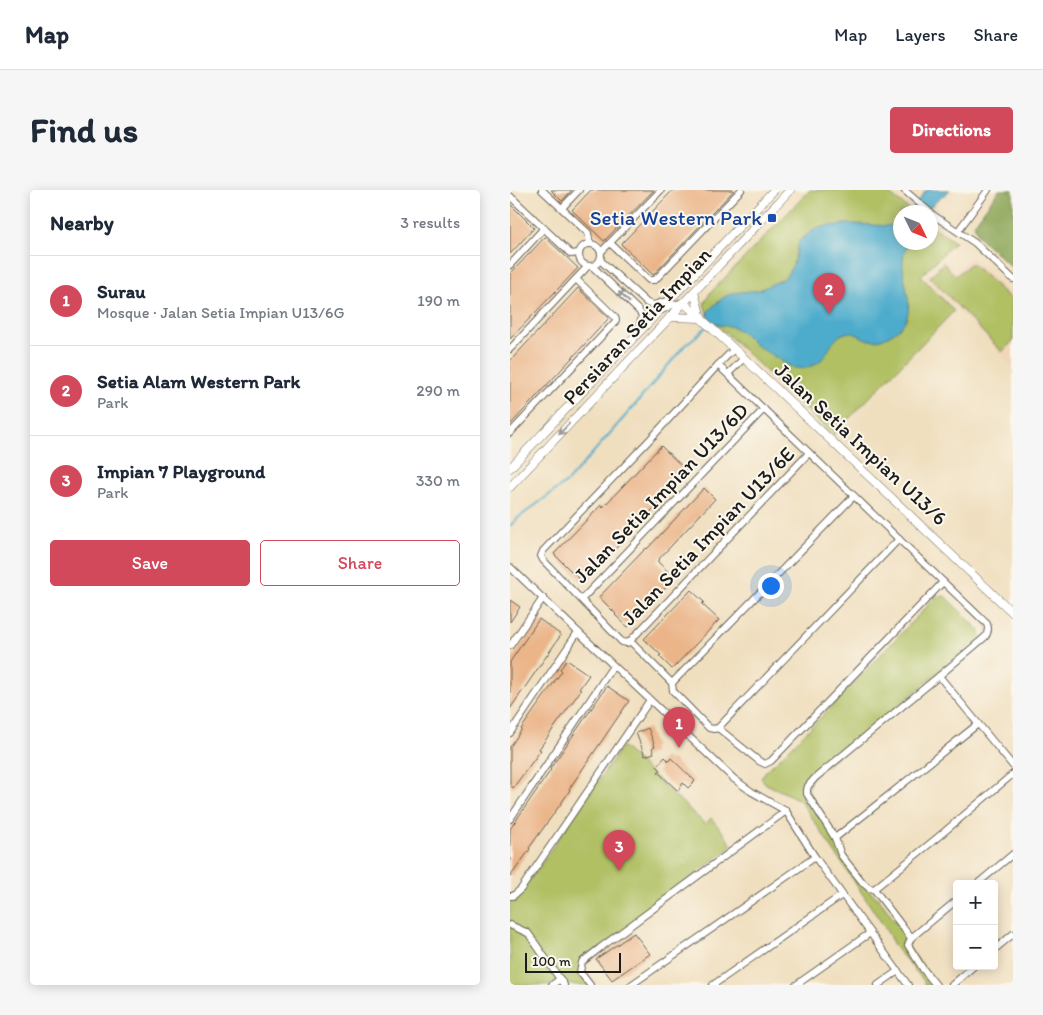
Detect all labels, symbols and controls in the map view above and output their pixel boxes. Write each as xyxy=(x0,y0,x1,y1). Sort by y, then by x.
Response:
text: Map xyxy=(25,20,69,49)
text: Map xyxy=(834,24,867,46)
text: Layers xyxy=(895,24,945,46)
text: Share xyxy=(973,24,1018,46)
button: Directions xyxy=(890,107,1013,153)
text: Find us xyxy=(30,109,138,151)
place label: Setia Western Park xyxy=(590,205,762,230)
north arrow xyxy=(893,205,938,250)
text: Nearby xyxy=(50,210,114,235)
marker: Setia Western Park xyxy=(766,212,778,224)
text: 3 results xyxy=(400,213,460,232)
street label: Persiaran Setia Impian xyxy=(557,242,716,409)
pin: 2 xyxy=(813,273,845,314)
text: Surau xyxy=(97,280,146,303)
text: 1 xyxy=(62,291,70,310)
text: 190 m xyxy=(417,291,460,310)
one-way arrow xyxy=(618,291,631,303)
text: Mosque · Jalan Setia Impian U13/6G xyxy=(97,303,345,322)
street label: Jalan Setia Impian U13/6 xyxy=(770,357,953,530)
text: Setia Alam Western Park xyxy=(97,370,300,393)
text: 2 xyxy=(62,381,70,400)
text: 290 m xyxy=(416,381,460,400)
text: Park xyxy=(97,393,128,412)
street label: Jalan Setia Impian U13/6D xyxy=(568,397,753,588)
one-way arrow xyxy=(558,422,570,435)
street label: Jalan Setia Impian U13/6E xyxy=(616,441,800,630)
text: Impian 7 Playground xyxy=(97,460,265,483)
text: 3 xyxy=(62,471,70,490)
text: 330 m xyxy=(416,471,460,490)
text: Park xyxy=(97,483,128,502)
button: Save xyxy=(50,540,250,586)
button: Share xyxy=(260,540,460,586)
your location xyxy=(758,573,784,599)
pin: 1 xyxy=(663,707,695,748)
pin: 3 xyxy=(603,830,635,871)
map controls xyxy=(953,880,998,970)
button: + xyxy=(953,880,998,925)
button: − xyxy=(953,925,998,970)
scale bar xyxy=(525,950,621,973)
text: 100 m xyxy=(532,953,571,970)

